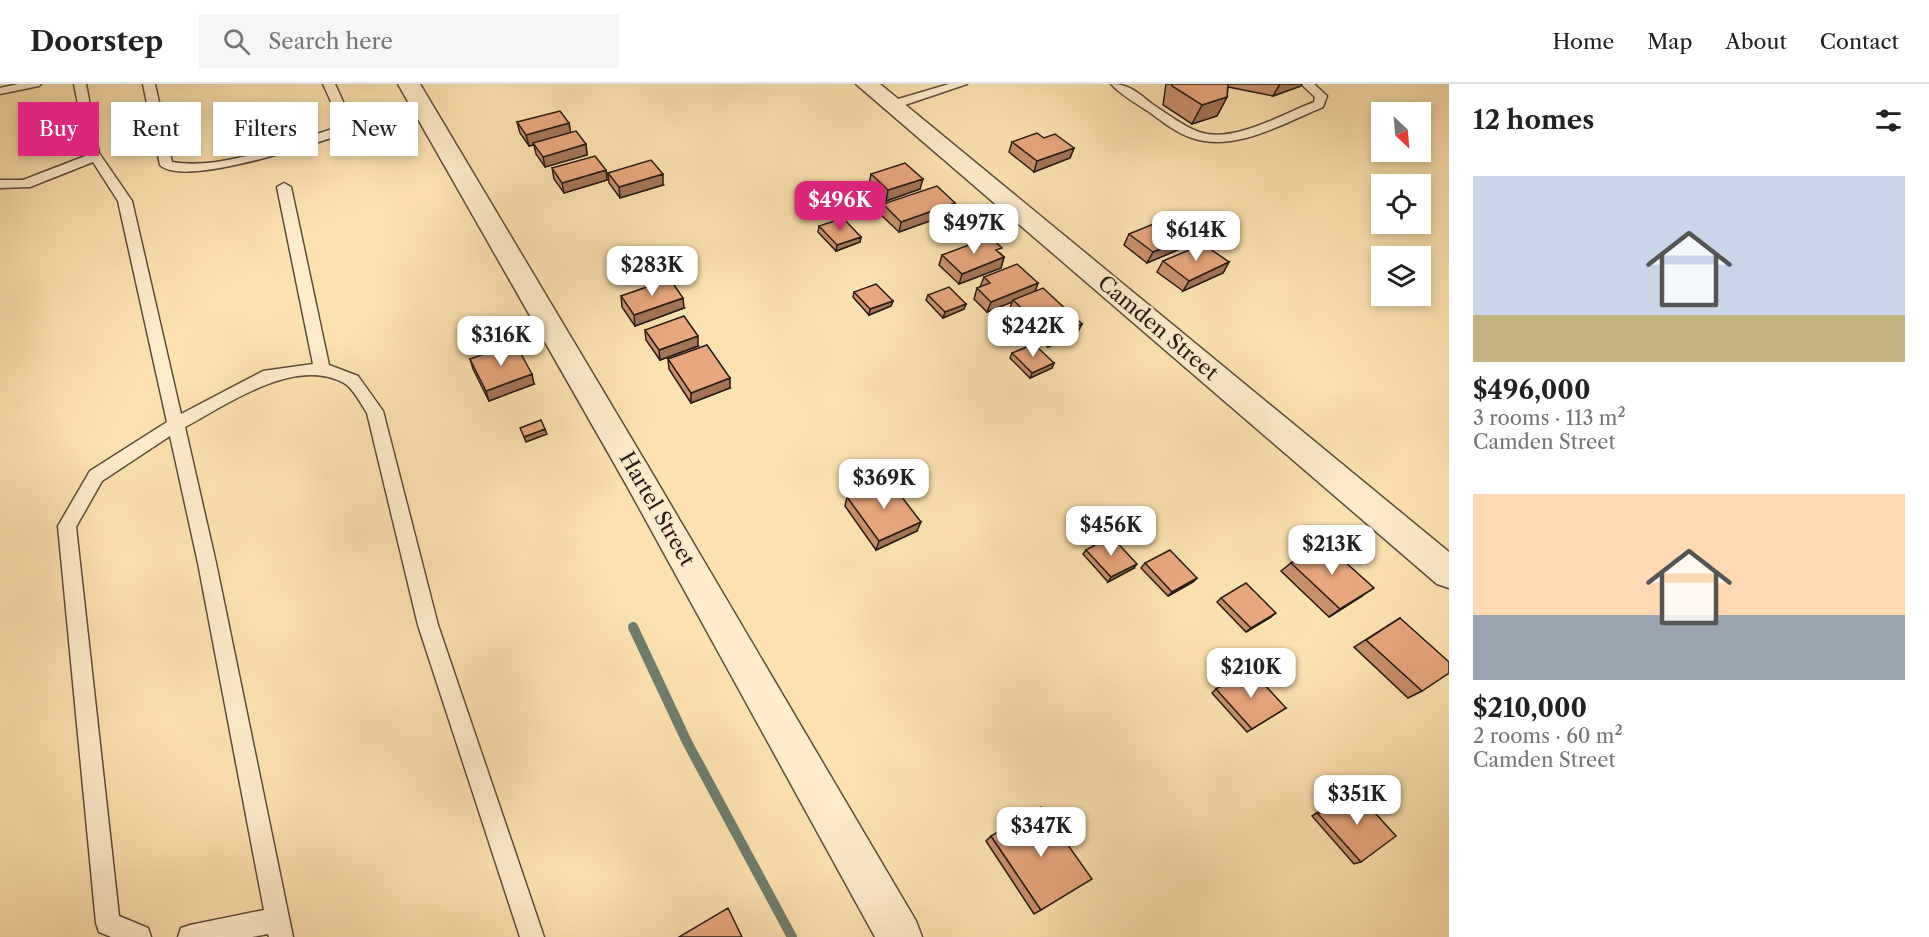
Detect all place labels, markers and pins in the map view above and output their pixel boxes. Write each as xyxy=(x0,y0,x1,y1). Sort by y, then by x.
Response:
pin: $496K xyxy=(798,181,882,232)
pin: $497K xyxy=(932,204,1016,255)
pin: $614K xyxy=(1154,211,1238,262)
pin: $283K xyxy=(610,246,694,297)
pin: $242K xyxy=(991,307,1075,358)
pin: $316K xyxy=(459,316,543,367)
pin: $369K xyxy=(842,459,926,510)
pin: $456K xyxy=(1069,506,1153,557)
pin: $213K xyxy=(1290,525,1374,576)
pin: $210K xyxy=(1209,648,1293,699)
pin: $351K xyxy=(1315,775,1399,826)
pin: $347K xyxy=(999,807,1083,858)

